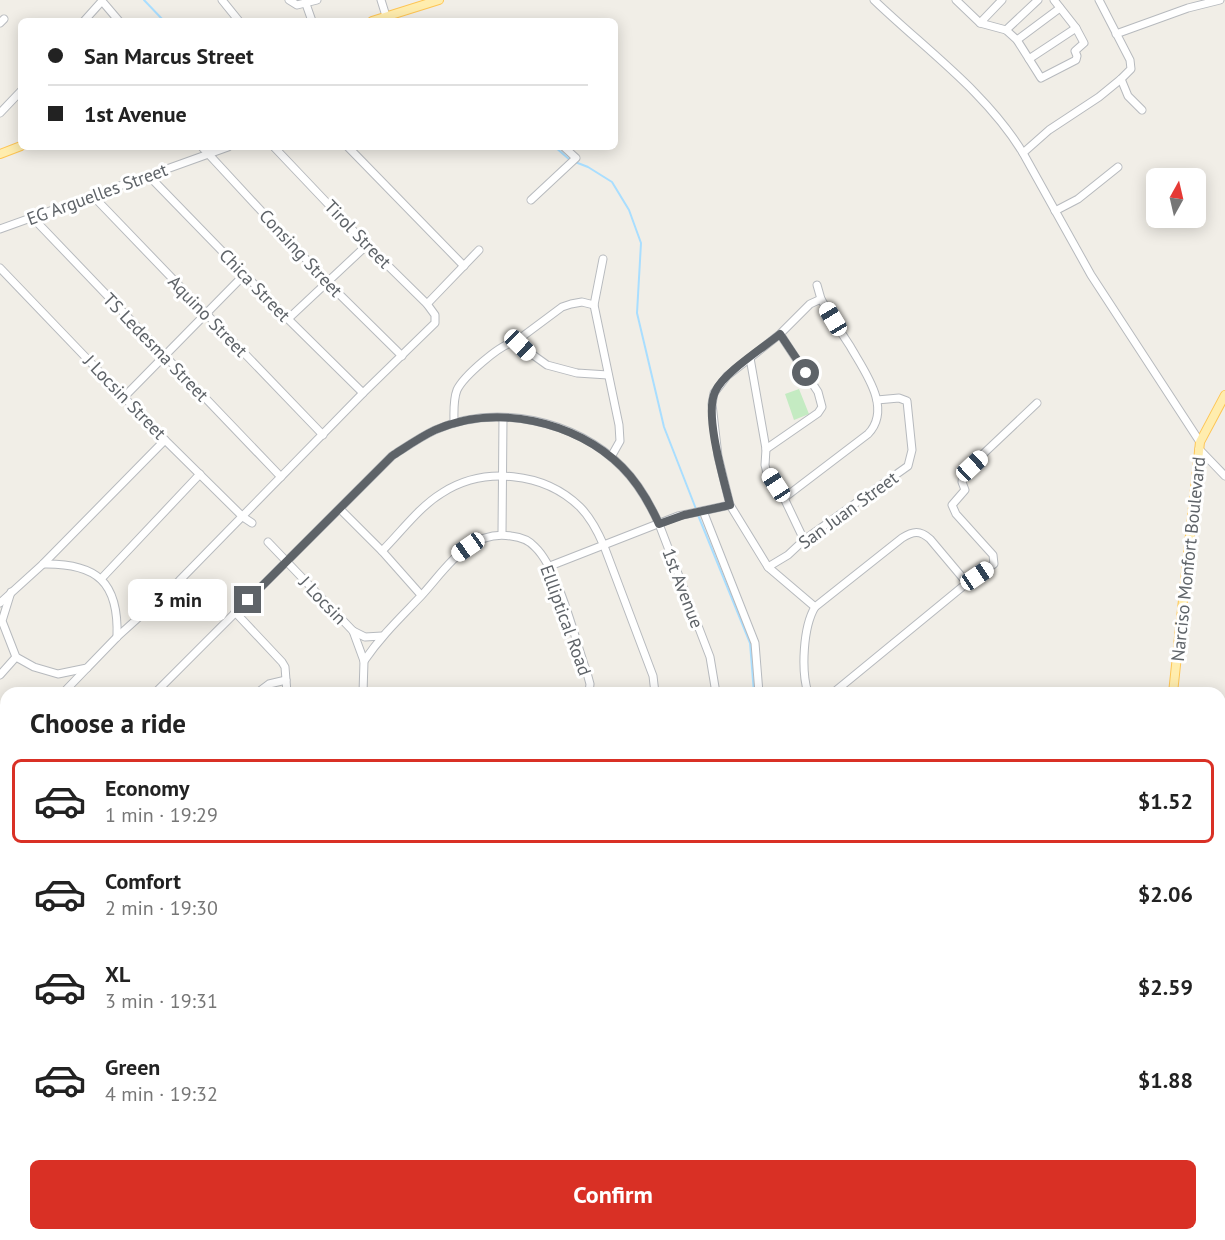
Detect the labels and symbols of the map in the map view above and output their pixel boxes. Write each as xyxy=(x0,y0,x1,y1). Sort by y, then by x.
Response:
street label: EG Arguelles Street xyxy=(23,158,171,230)
north arrow xyxy=(1146,168,1206,228)
street label: Tirol Street xyxy=(320,195,396,273)
street label: Consing Street xyxy=(254,204,348,302)
street label: Chica Street xyxy=(215,244,295,326)
street label: Aquino Street xyxy=(163,270,253,362)
street label: TS Ledesma Street xyxy=(98,288,214,406)
car xyxy=(816,299,850,339)
car xyxy=(501,326,539,364)
street label: J Locsin Street xyxy=(78,349,171,444)
route start xyxy=(792,359,819,386)
car xyxy=(953,447,991,485)
street label: Narciso Monfort Boulevard xyxy=(1166,455,1210,663)
car xyxy=(759,465,793,505)
street label: San Juan Street xyxy=(794,466,902,554)
car xyxy=(448,529,488,565)
street label: 1st Avenue xyxy=(657,545,709,631)
car xyxy=(957,558,997,594)
street label: Ellliptical Road xyxy=(535,562,597,678)
street label: J Locsin xyxy=(294,570,352,629)
callout: 3 min xyxy=(128,579,227,621)
route end xyxy=(234,586,261,613)

